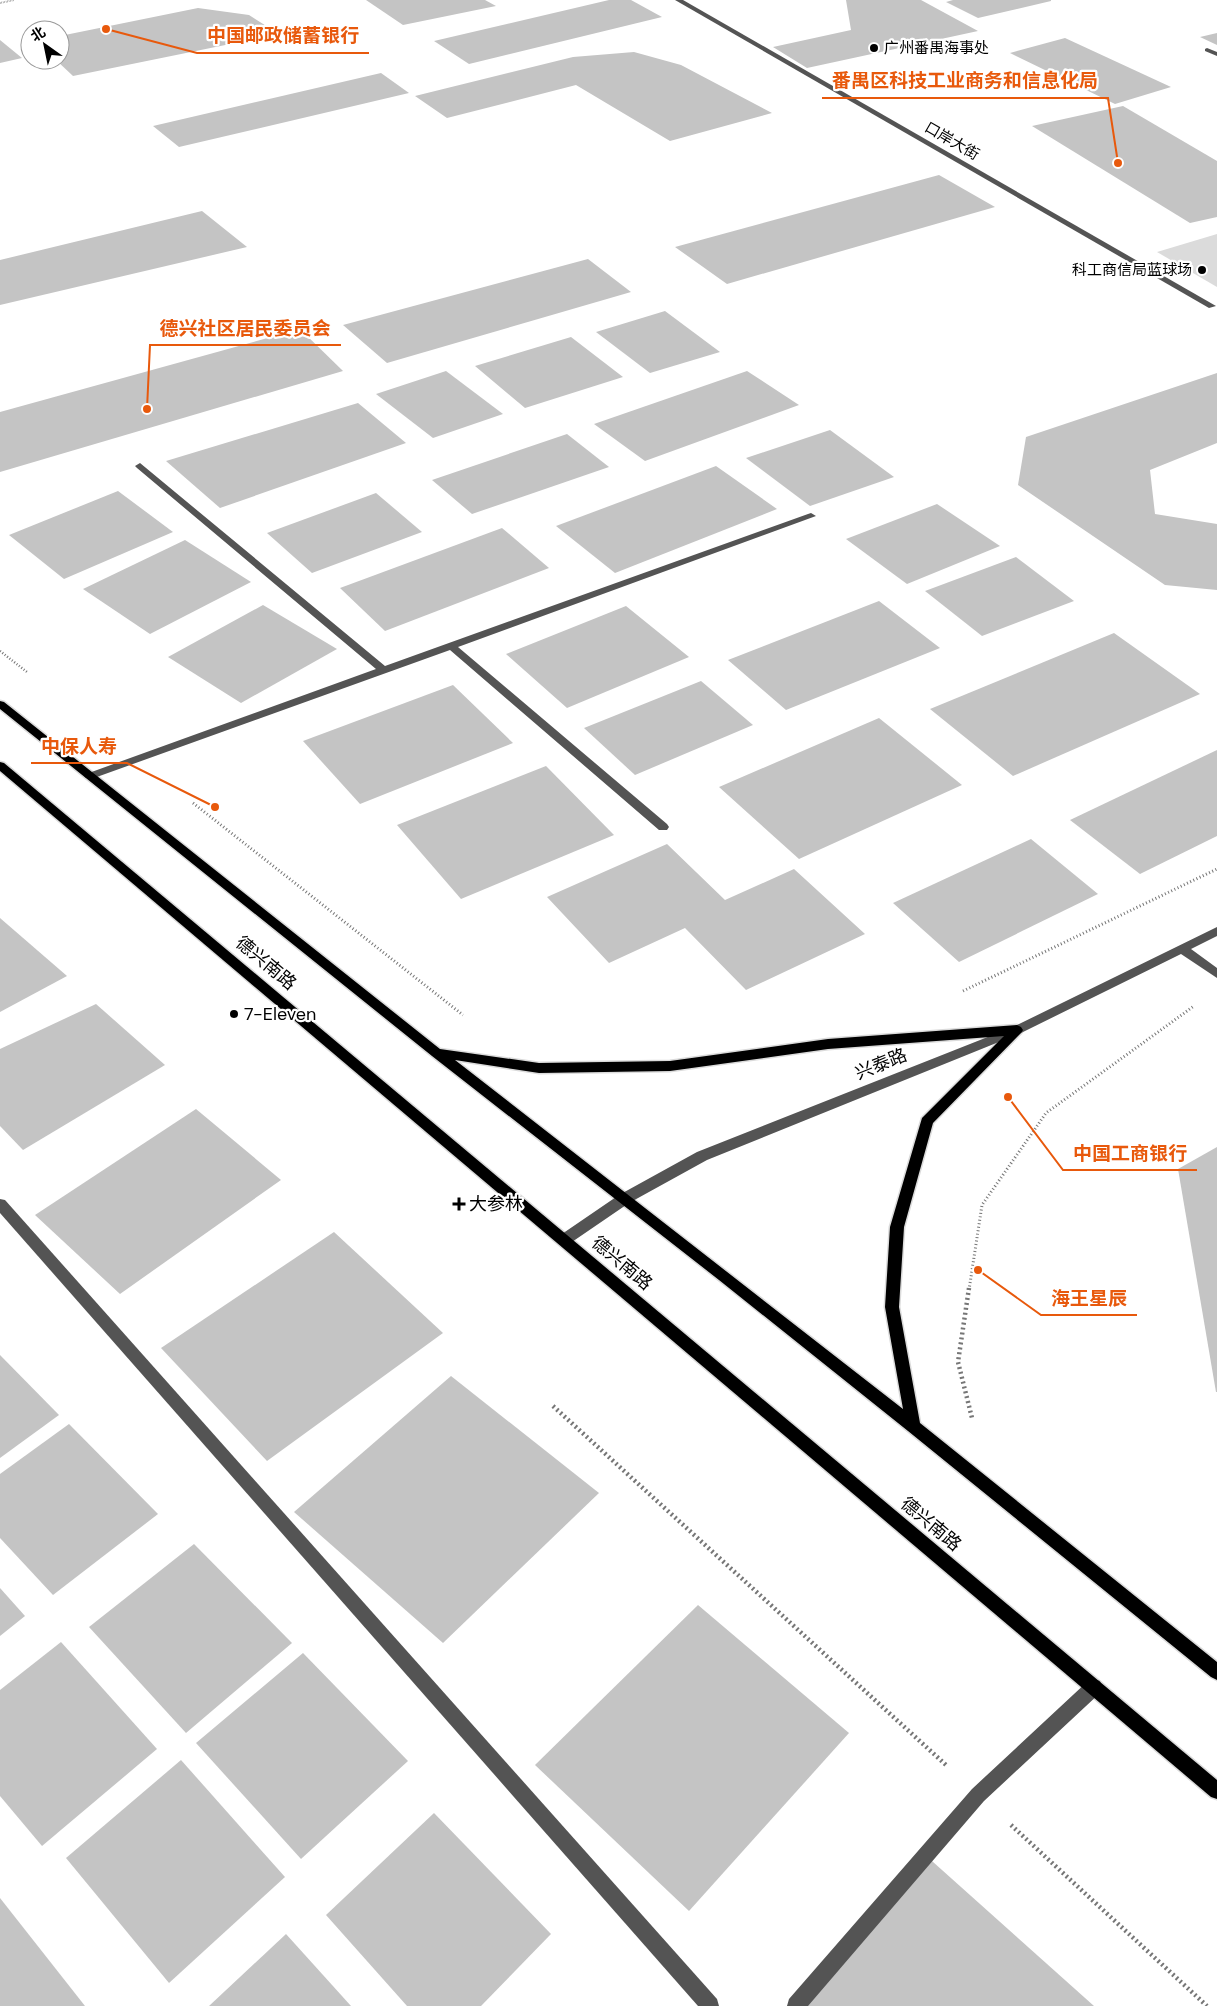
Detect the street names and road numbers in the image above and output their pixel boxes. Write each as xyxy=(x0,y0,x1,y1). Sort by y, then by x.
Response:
street label: 口岸大街 xyxy=(921,117,983,165)
street label: 德兴南路 xyxy=(231,931,301,995)
street label: 兴泰路 xyxy=(851,1043,911,1085)
street label: 德兴南路 xyxy=(587,1231,657,1295)
street label: 德兴南路 xyxy=(896,1492,966,1556)

